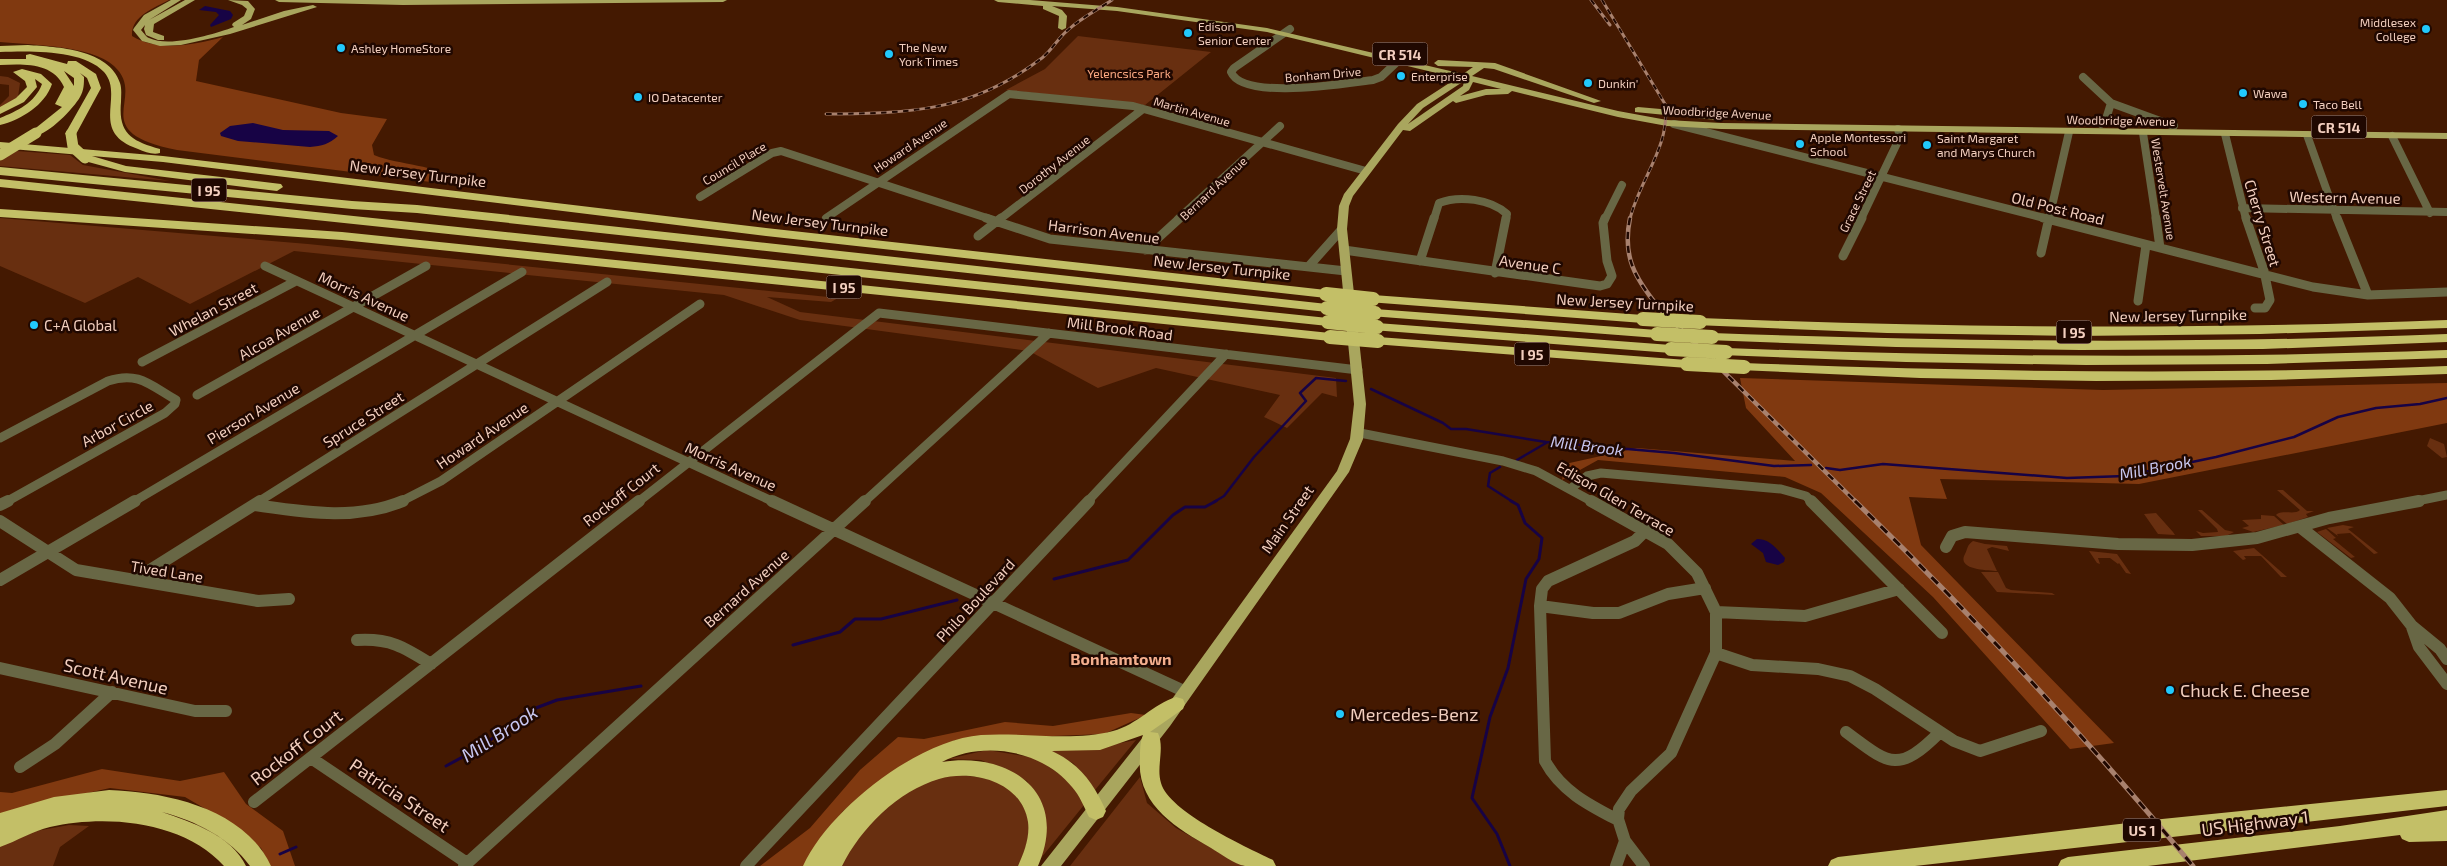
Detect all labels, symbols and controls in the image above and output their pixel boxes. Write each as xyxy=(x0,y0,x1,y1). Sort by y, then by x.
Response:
place label: Middlesex College xyxy=(2360,15,2417,43)
place label: Edison Senior Center xyxy=(1198,19,1271,47)
marker: Middlesex College xyxy=(2420,23,2432,35)
marker: Edison Senior Center xyxy=(1182,27,1194,39)
place label: The New York Times xyxy=(899,40,958,68)
place label: Ashley HomeStore xyxy=(351,41,451,55)
marker: Ashley HomeStore xyxy=(335,42,347,54)
road number: CR 514 xyxy=(1372,42,1428,66)
marker: The New York Times xyxy=(883,48,895,60)
street label: Bonham Drive xyxy=(1284,64,1362,84)
park label: Yelencsics Park xyxy=(1087,66,1171,80)
place label: Enterprise xyxy=(1411,69,1468,83)
marker: Enterprise xyxy=(1395,70,1407,82)
place label: Dunkin' xyxy=(1598,76,1638,90)
marker: Dunkin' xyxy=(1582,77,1594,89)
place label: Wawa xyxy=(2253,86,2287,100)
marker: Wawa xyxy=(2237,87,2249,99)
place label: IO Datacenter xyxy=(648,90,723,104)
marker: IO Datacenter xyxy=(632,91,644,103)
street label: Martin Avenue xyxy=(1152,93,1232,129)
place label: Taco Bell xyxy=(2313,97,2362,111)
marker: Taco Bell xyxy=(2297,98,2309,110)
street label: Woodbridge Avenue xyxy=(1662,102,1772,122)
street label: Woodbridge Avenue xyxy=(2066,112,2176,128)
street label: Howard Avenue xyxy=(871,115,949,175)
road number: CR 514 xyxy=(2312,115,2366,138)
place label: Apple Montessori School xyxy=(1810,130,1906,158)
place label: Saint Margaret and Marys Church xyxy=(1937,131,2035,159)
street label: Dorothy Avenue xyxy=(1016,132,1092,196)
street label: Westervelt Avenue xyxy=(2149,137,2179,241)
marker: Apple Montessori School xyxy=(1794,138,1806,150)
street label: Council Place xyxy=(700,139,768,187)
marker: Saint Margaret and Marys Church xyxy=(1921,139,1933,151)
street label: Bernard Avenue xyxy=(1177,153,1249,223)
street label: New Jersey Turnpike xyxy=(349,156,487,190)
street label: Grace Street xyxy=(1836,167,1878,234)
street label: Cherry Street xyxy=(2241,177,2285,269)
road number: I 95 xyxy=(192,178,226,202)
street label: Western Avenue xyxy=(2289,187,2401,207)
street label: Old Post Road xyxy=(2010,188,2106,228)
street label: New Jersey Turnpike xyxy=(751,205,889,239)
street label: Harrison Avenue xyxy=(1047,215,1161,247)
street label: New Jersey Turnpike xyxy=(1153,251,1291,283)
street label: Avenue C xyxy=(1498,251,1562,277)
street label: Morris Avenue xyxy=(316,267,412,325)
road number: I 95 xyxy=(826,276,862,298)
street label: Whelan Street xyxy=(166,278,260,340)
street label: New Jersey Turnpike xyxy=(1556,289,1694,315)
street label: Alcoa Avenue xyxy=(235,302,323,364)
street label: New Jersey Turnpike xyxy=(2109,305,2247,325)
street label: Mill Brook Road xyxy=(1066,313,1174,343)
place label: C+A Global xyxy=(44,316,117,334)
marker: C+A Global xyxy=(28,319,40,331)
road number: I 95 xyxy=(2056,321,2092,344)
road number: I 95 xyxy=(1514,342,1550,366)
street label: Pierson Avenue xyxy=(203,378,303,448)
street label: Spruce Street xyxy=(319,387,407,451)
street label: Arbor Circle xyxy=(78,396,156,450)
street label: Howard Avenue xyxy=(433,398,531,472)
water label: Mill Brook xyxy=(1550,431,1624,459)
street label: Morris Avenue xyxy=(682,438,780,494)
water label: Mill Brook xyxy=(2117,451,2193,483)
street label: Edison Glen Terrace xyxy=(1554,457,1678,539)
street label: Rockoff Court xyxy=(579,458,663,530)
street label: Main Street xyxy=(1257,481,1317,556)
street label: Bernard Avenue xyxy=(700,545,792,631)
street label: Philo Boulevard xyxy=(932,555,1018,645)
street label: Tived Lane xyxy=(130,556,204,586)
district label: Bonhamtown xyxy=(1070,649,1172,668)
street label: Scott Avenue xyxy=(62,653,170,699)
place label: Chuck E. Cheese xyxy=(2180,679,2310,701)
marker: Chuck E. Cheese xyxy=(2164,684,2176,696)
water label: Mill Brook xyxy=(456,700,542,766)
place label: Mercedes-Benz xyxy=(1350,703,1478,725)
street label: Rockoff Court xyxy=(246,704,347,790)
marker: Mercedes-Benz xyxy=(1334,708,1346,720)
street label: Patricia Street xyxy=(346,753,454,837)
street label: US Highway 1 xyxy=(2200,805,2310,841)
road number: US 1 xyxy=(2123,818,2161,842)

